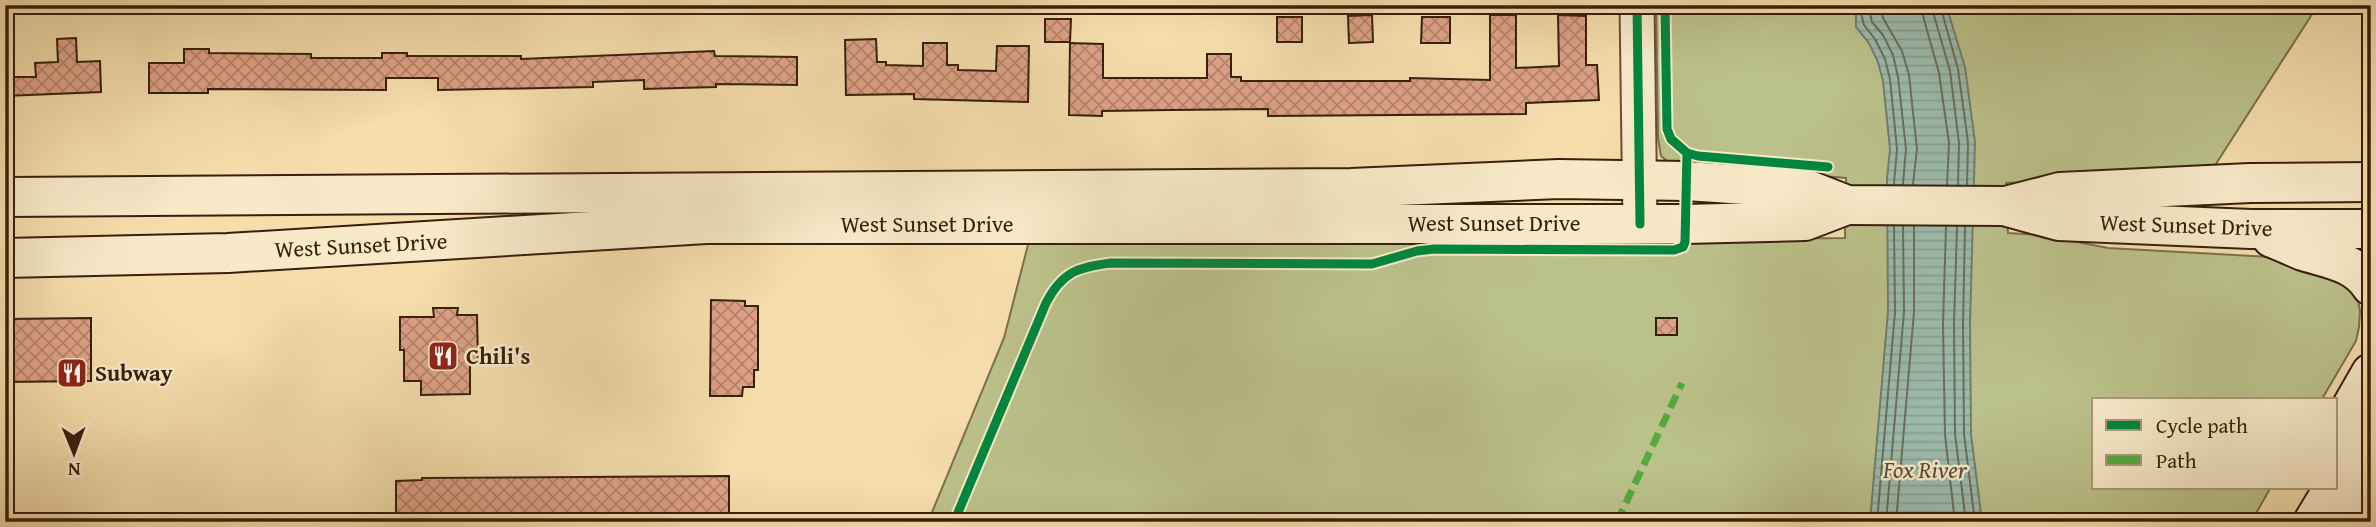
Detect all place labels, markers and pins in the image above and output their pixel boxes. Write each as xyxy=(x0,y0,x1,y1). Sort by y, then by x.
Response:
restaurant icon: Chili's xyxy=(426,339,460,373)
place label: Chili's xyxy=(466,339,530,372)
restaurant icon: Subway xyxy=(55,356,89,390)
place label: Subway xyxy=(95,356,173,389)

